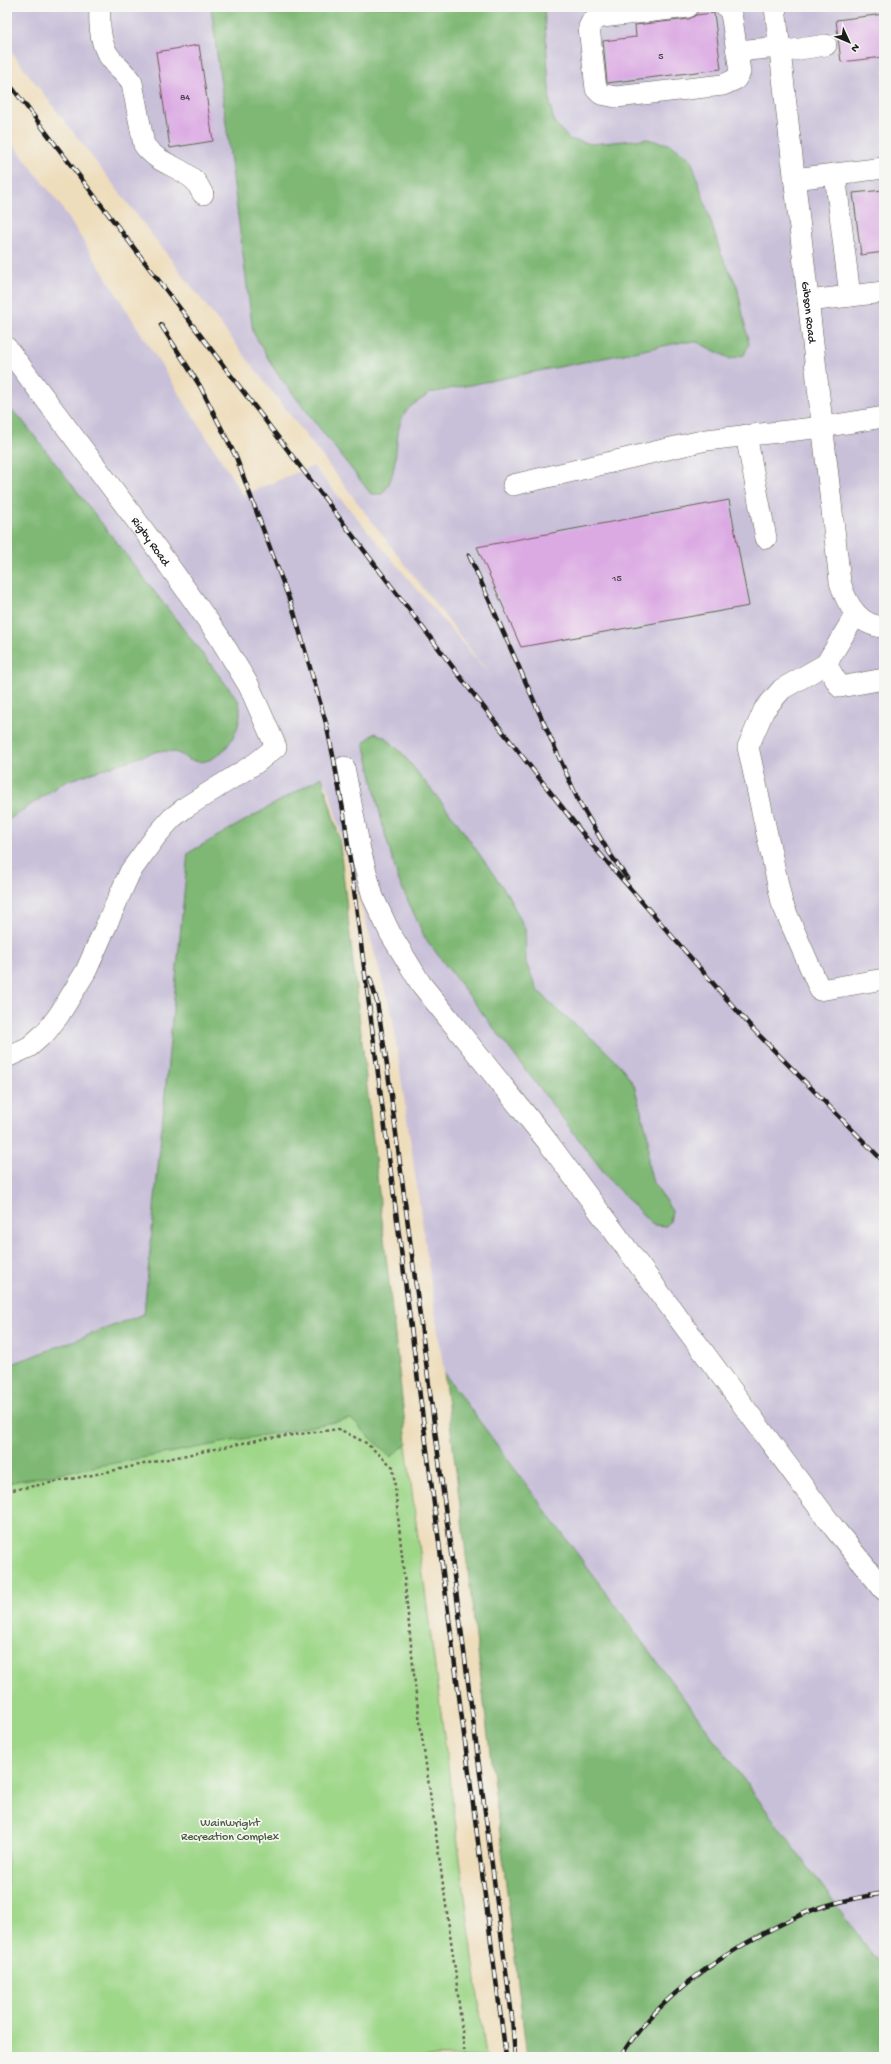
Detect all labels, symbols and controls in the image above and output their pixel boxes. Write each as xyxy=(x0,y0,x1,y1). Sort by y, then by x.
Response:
north arrow xyxy=(829,22,869,62)
text: N xyxy=(848,41,862,54)
house number: 5 xyxy=(658,51,664,63)
house number: 84 xyxy=(180,92,190,104)
street label: Gibson Road xyxy=(797,281,818,345)
street label: Rigby Road xyxy=(127,515,172,570)
house number: 15 xyxy=(611,573,622,585)
park label: Wainwright Recreation Complex xyxy=(181,1817,280,1845)

